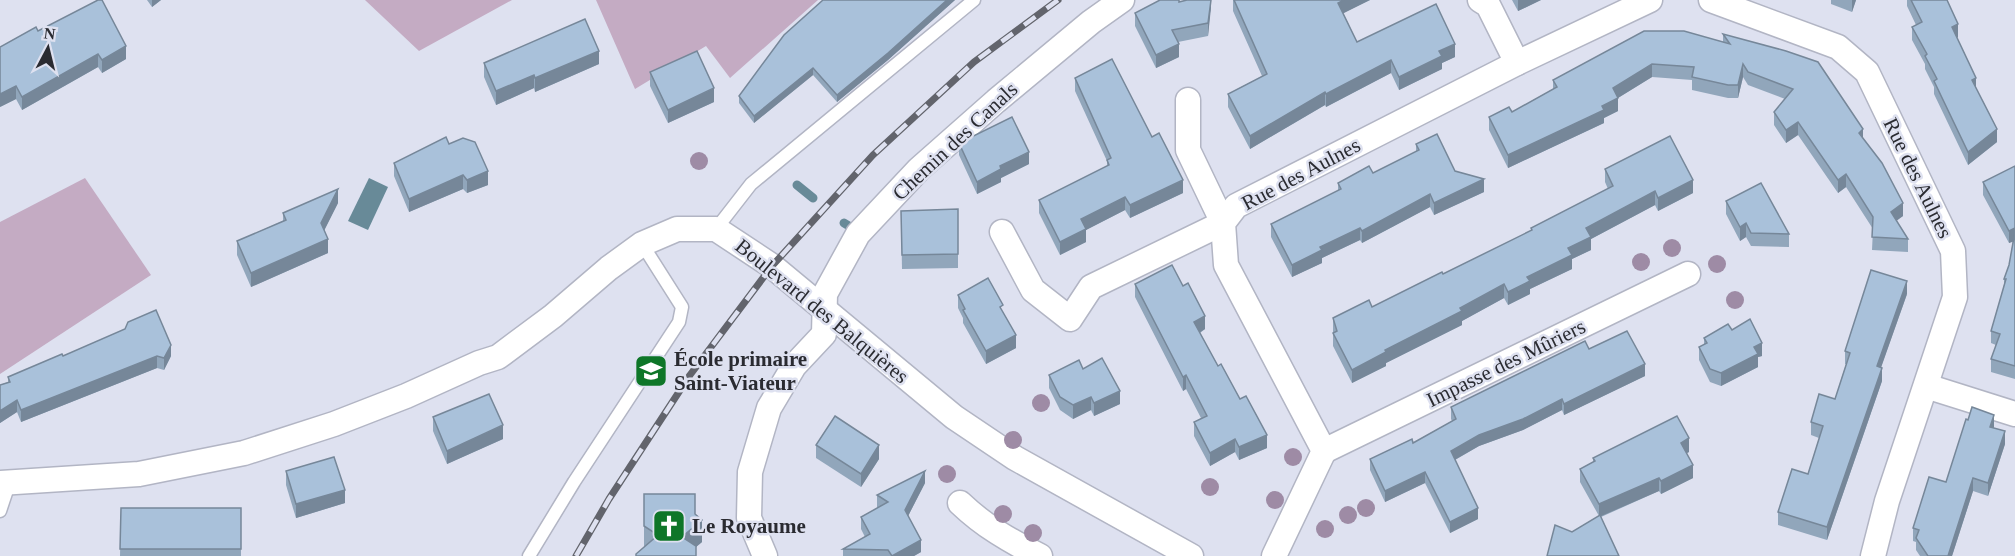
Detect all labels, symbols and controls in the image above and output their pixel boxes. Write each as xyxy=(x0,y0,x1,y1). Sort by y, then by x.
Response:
north arrow xyxy=(18,18,78,78)
text: N xyxy=(43,24,57,43)
street label: Chemin des Canals xyxy=(888,77,1022,205)
street label: Rue des Aulnes xyxy=(1879,114,1957,242)
street label: Rue des Aulnes xyxy=(1238,133,1364,215)
street label: Boulevard des Balquières xyxy=(731,234,913,388)
street label: Impasse des Mûriers xyxy=(1423,314,1589,412)
place label: École primaire Saint-Viateur xyxy=(674,347,807,395)
school or university icon: École primaire Saint-Viateur xyxy=(633,353,669,389)
church icon: Le Royaume xyxy=(651,508,687,544)
place label: Le Royaume xyxy=(692,514,806,538)

